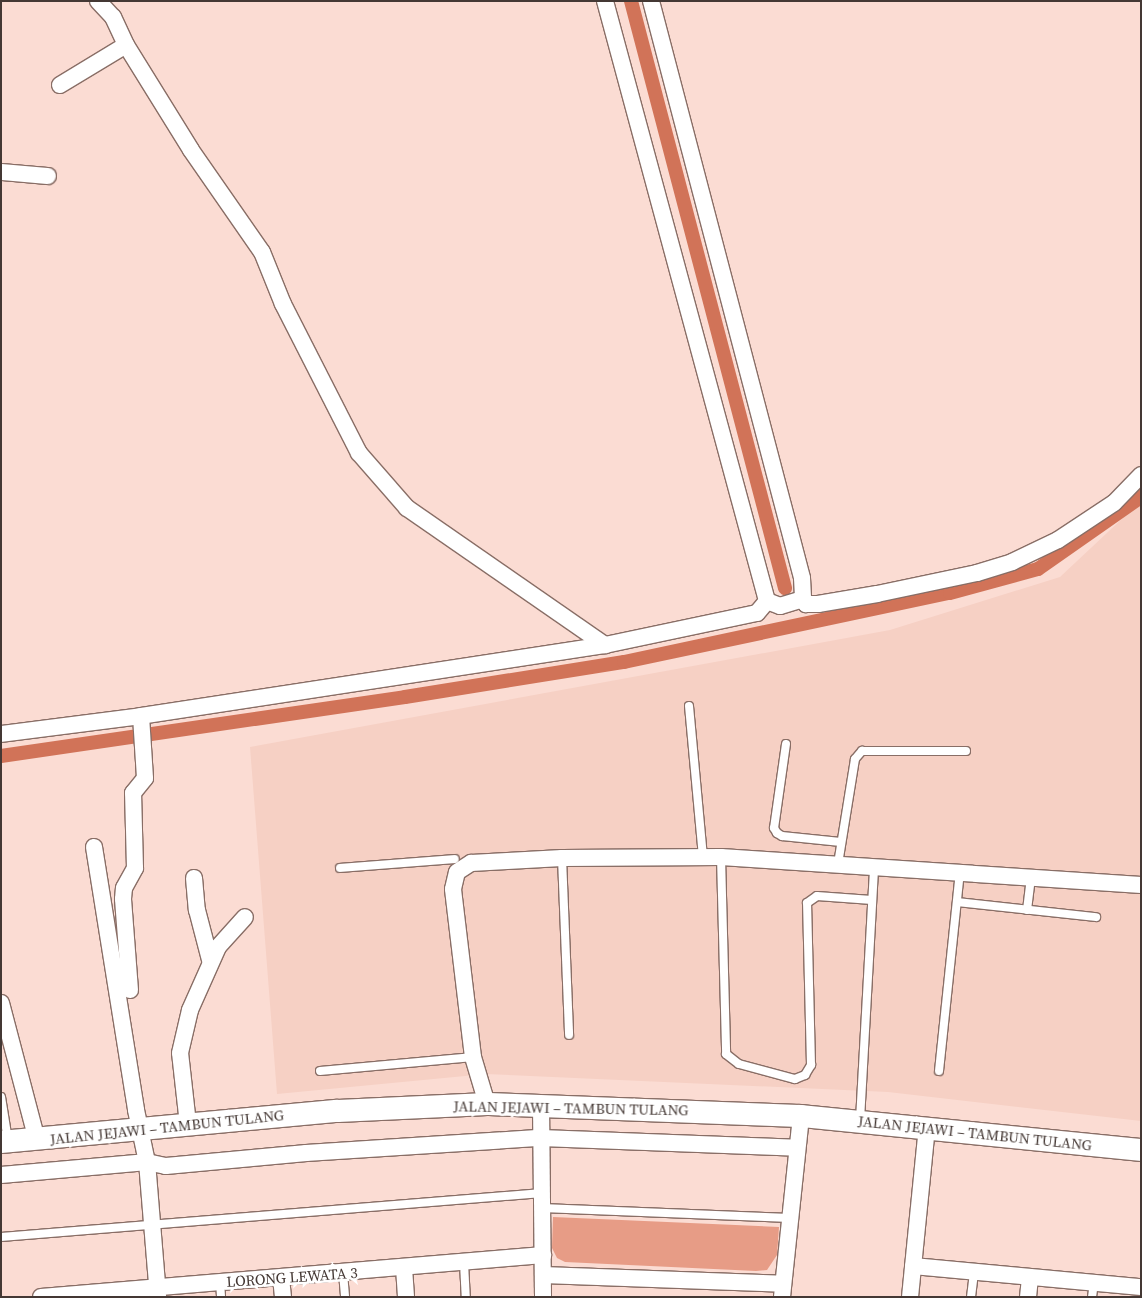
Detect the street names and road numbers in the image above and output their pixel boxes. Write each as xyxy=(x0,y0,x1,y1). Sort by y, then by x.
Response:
street label: JALAN JEJAWI – TAMBUN TULANG xyxy=(453,1097,689,1119)
street label: JALAN JEJAWI – TAMBUN TULANG xyxy=(49,1106,285,1148)
street label: JALAN JEJAWI – TAMBUN TULANG xyxy=(857,1112,1093,1154)
street label: LORONG LEWATA 3 xyxy=(226,1263,358,1291)

